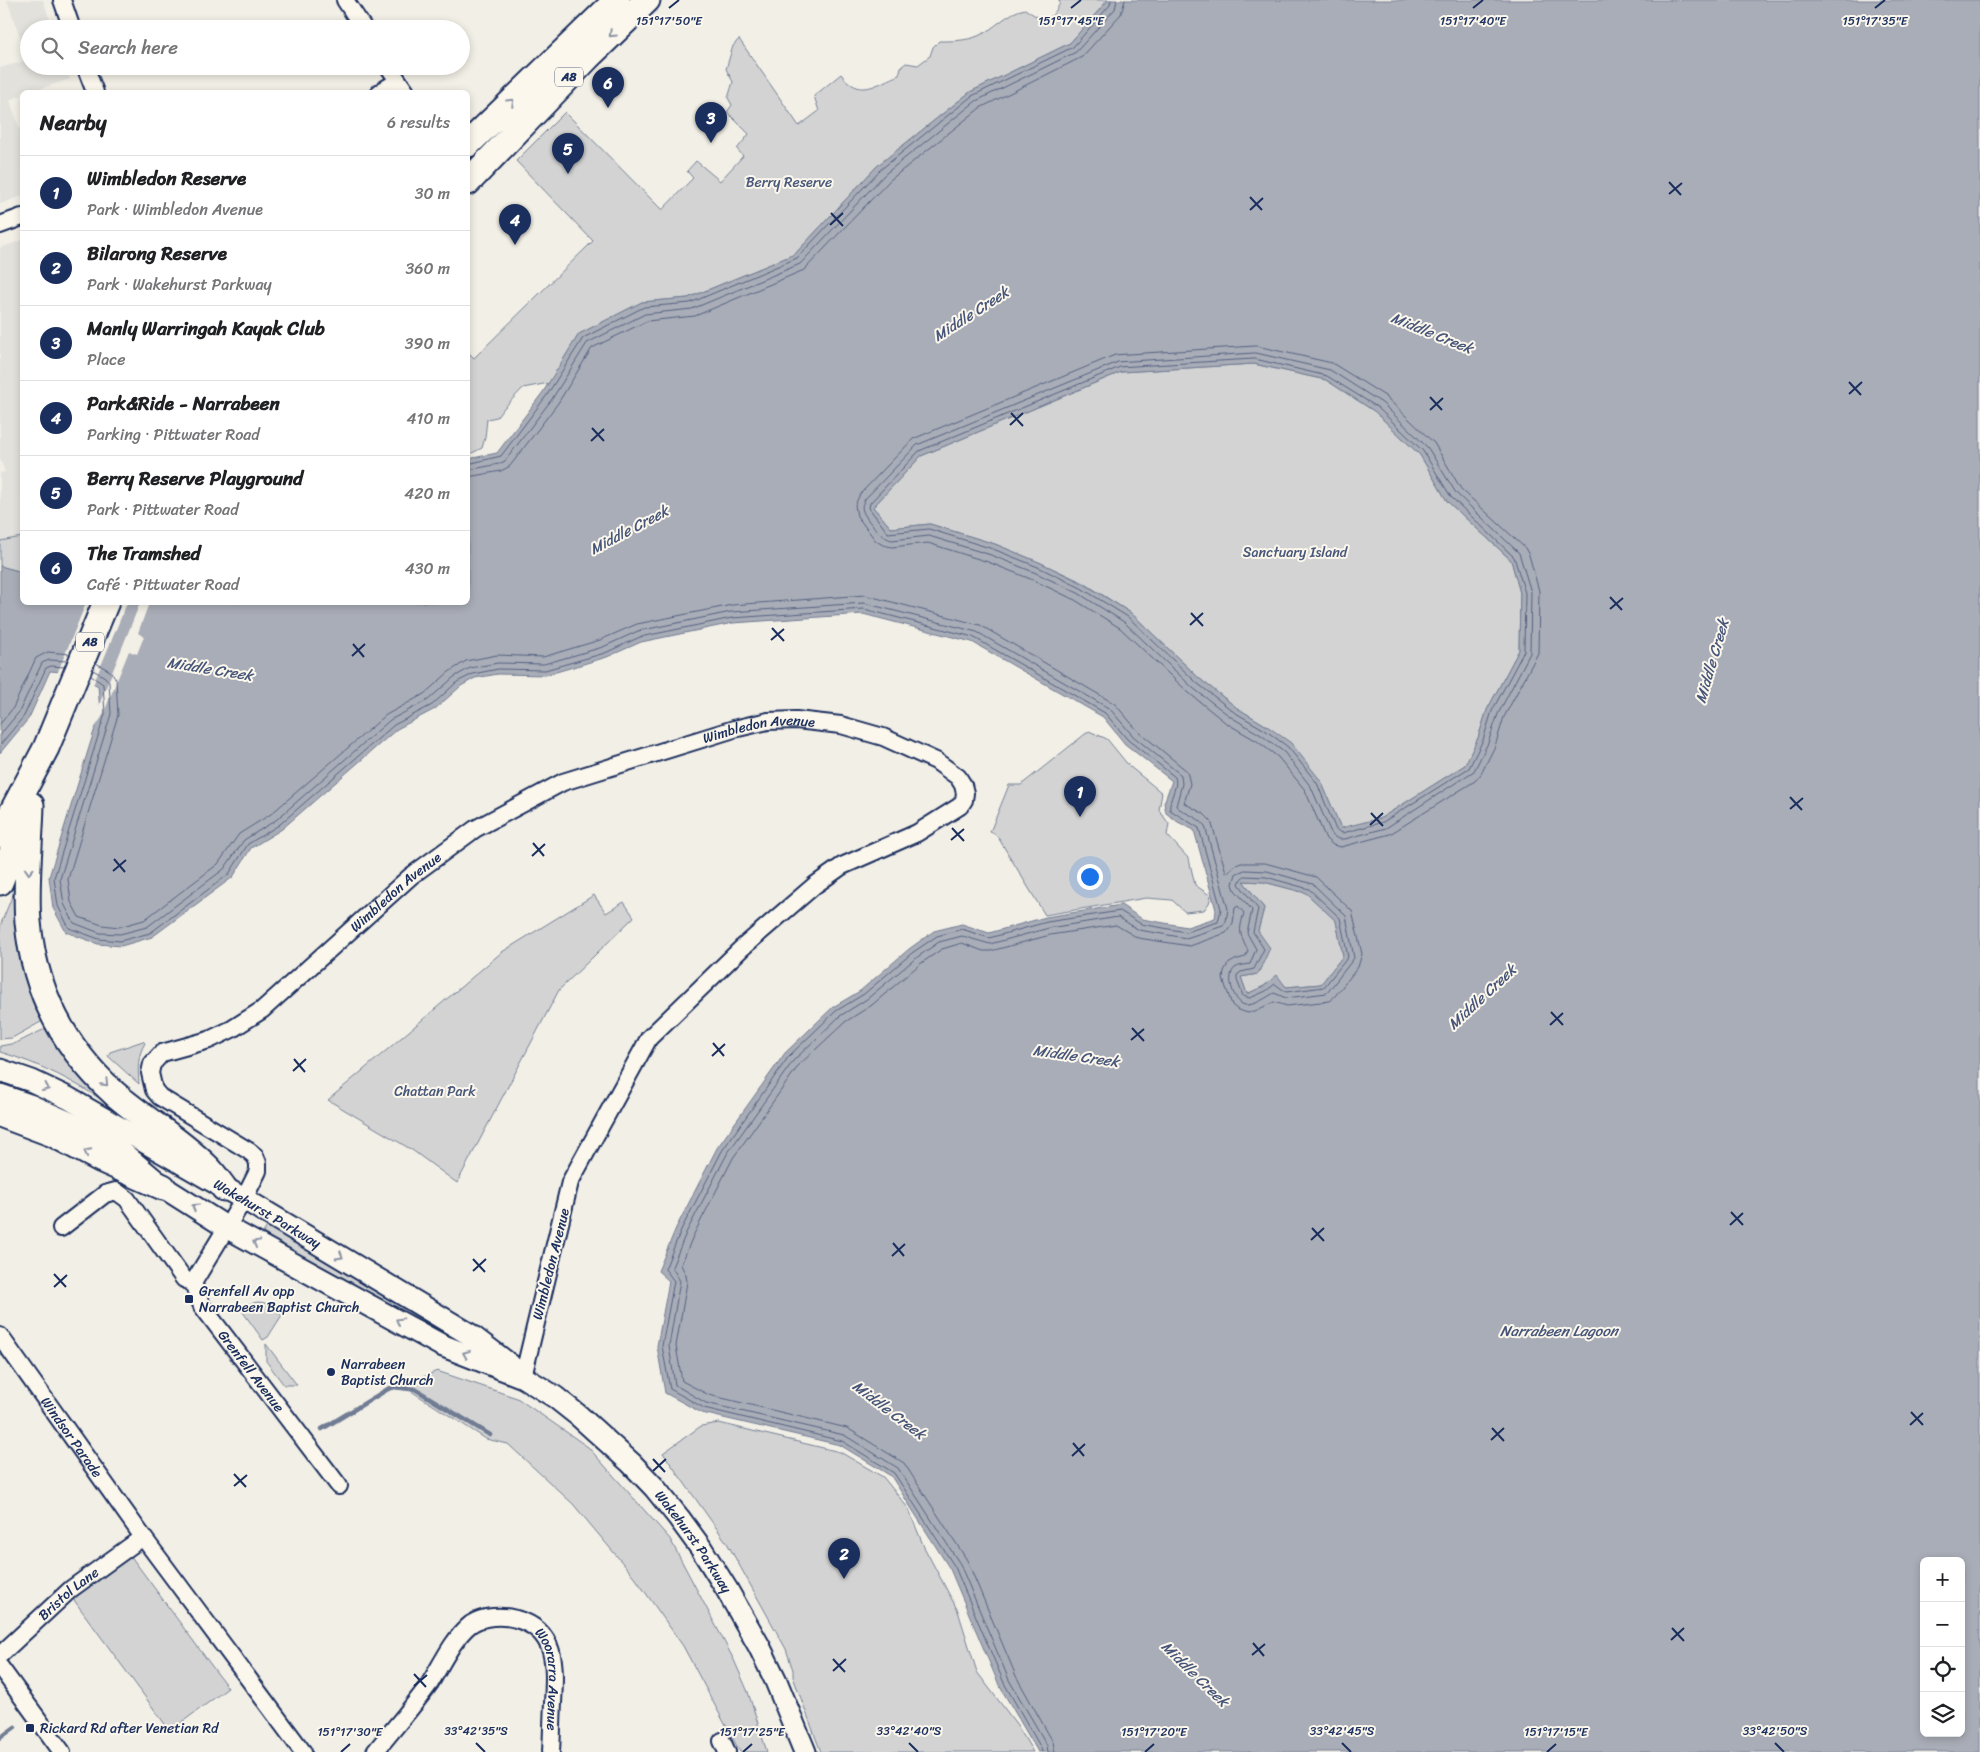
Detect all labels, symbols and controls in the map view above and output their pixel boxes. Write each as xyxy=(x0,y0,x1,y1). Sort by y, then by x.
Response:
text: 151°17'50"E xyxy=(636,10,703,32)
text: 151°17'45"E xyxy=(1038,10,1105,32)
text: 151°17'40"E xyxy=(1440,10,1507,32)
text: 151°17'35"E xyxy=(1843,10,1909,32)
search box xyxy=(20,20,470,75)
one-way arrow xyxy=(608,28,617,37)
text: Search here xyxy=(78,31,178,64)
icon: search xyxy=(38,34,66,62)
pin: 6 xyxy=(592,67,624,108)
road number: A8 xyxy=(555,68,583,86)
one-way arrow xyxy=(505,99,514,108)
pin: 3 xyxy=(695,102,727,143)
text: Nearby xyxy=(40,104,106,142)
text: 6 results xyxy=(387,108,450,137)
pin: 5 xyxy=(552,133,584,174)
text: Wimbledon Reserve xyxy=(87,162,246,195)
park label: Berry Reserve xyxy=(746,170,832,195)
text: 1 xyxy=(53,179,59,208)
text: 30 m xyxy=(415,179,450,208)
text: Park · Wimbledon Avenue xyxy=(87,195,263,224)
pin: 4 xyxy=(499,204,531,245)
text: Bilarong Reserve xyxy=(87,237,227,270)
text: 2 xyxy=(51,254,61,283)
text: 360 m xyxy=(406,254,450,283)
text: Park · Wakehurst Parkway xyxy=(87,270,272,299)
water label: Middle Creek xyxy=(928,278,1016,348)
water label: Middle Creek xyxy=(1387,305,1479,362)
text: Manly Warringah Kayak Club xyxy=(87,312,325,345)
text: 3 xyxy=(52,329,60,358)
text: 390 m xyxy=(405,329,450,358)
text: Place xyxy=(87,345,126,374)
text: Park&Ride - Narrabeen xyxy=(87,387,280,420)
text: 4 xyxy=(51,404,61,433)
text: 410 m xyxy=(407,404,450,433)
text: Parking · Pittwater Road xyxy=(87,420,260,449)
text: Berry Reserve Playground xyxy=(87,462,303,495)
text: 5 xyxy=(51,479,61,508)
text: 420 m xyxy=(404,479,450,508)
text: Park · Pittwater Road xyxy=(87,495,239,524)
water label: Middle Creek xyxy=(585,497,675,562)
text: The Tramshed xyxy=(87,537,200,570)
park label: Sanctuary Island xyxy=(1243,540,1349,565)
text: 6 xyxy=(51,554,61,583)
text: 430 m xyxy=(405,554,450,583)
text: Café · Pittwater Road xyxy=(87,570,239,599)
water label: Middle Creek xyxy=(1688,614,1737,706)
road number: A8 xyxy=(76,632,104,652)
water label: Middle Creek xyxy=(165,649,257,689)
street label: Wimbledon Avenue xyxy=(699,707,817,751)
pin: 1 xyxy=(1064,776,1096,817)
street label: Wimbledon Avenue xyxy=(344,845,447,938)
your location xyxy=(1077,864,1103,890)
one-way arrow xyxy=(23,867,34,875)
water label: Middle Creek xyxy=(1442,957,1524,1036)
water label: Middle Creek xyxy=(1031,1037,1123,1075)
one-way arrow xyxy=(99,1077,108,1086)
park label: Chattan Park xyxy=(394,1079,476,1104)
one-way arrow xyxy=(41,1081,50,1092)
one-way arrow xyxy=(83,1148,92,1158)
street label: Wakehurst Parkway xyxy=(209,1171,327,1256)
one-way arrow xyxy=(191,1204,200,1213)
street label: Wimbledon Avenue xyxy=(525,1205,577,1322)
one-way arrow xyxy=(252,1239,261,1249)
one-way arrow xyxy=(334,1249,343,1259)
place label: Grenfell Av opp Narrabeen Baptist Church xyxy=(199,1279,359,1320)
marker: Grenfell Av opp Narrabeen Baptist Church xyxy=(183,1293,195,1305)
one-way arrow xyxy=(395,1317,404,1327)
water label: Narrabeen Lagoon xyxy=(1500,1318,1620,1344)
street label: Grenfell Avenue xyxy=(212,1324,291,1418)
one-way arrow xyxy=(462,1350,471,1361)
place label: Narrabeen Baptist Church xyxy=(341,1352,433,1393)
marker: Narrabeen Baptist Church xyxy=(325,1366,337,1378)
water label: Middle Creek xyxy=(847,1374,933,1448)
street label: Windsor Parade xyxy=(34,1391,110,1483)
street label: Wakehurst Parkway xyxy=(648,1484,739,1599)
pin: 2 xyxy=(828,1538,860,1579)
map controls xyxy=(1920,1557,1965,1737)
button: + xyxy=(1920,1557,1965,1602)
street label: Bristol Lane xyxy=(32,1560,104,1627)
button: − xyxy=(1920,1602,1965,1647)
street label: Woorarra Avenue xyxy=(529,1621,567,1731)
water label: Middle Creek xyxy=(1155,1635,1237,1715)
button: locate xyxy=(1920,1647,1965,1692)
button: layers xyxy=(1920,1692,1965,1737)
place label: Rickard Rd after Venetian Rd xyxy=(40,1716,220,1741)
text: 33°42'35"S xyxy=(444,1720,508,1742)
text: 33°42'40"S xyxy=(877,1720,942,1742)
text: 33°42'45"S xyxy=(1310,1720,1375,1742)
text: 33°42'50"S xyxy=(1743,1720,1808,1742)
text: 151°17'30"E xyxy=(317,1721,384,1743)
text: 151°17'25"E xyxy=(719,1721,786,1743)
text: 151°17'20"E xyxy=(1121,1721,1188,1743)
text: 151°17'15"E xyxy=(1524,1721,1589,1743)
marker: Rickard Rd after Venetian Rd xyxy=(24,1722,36,1734)

